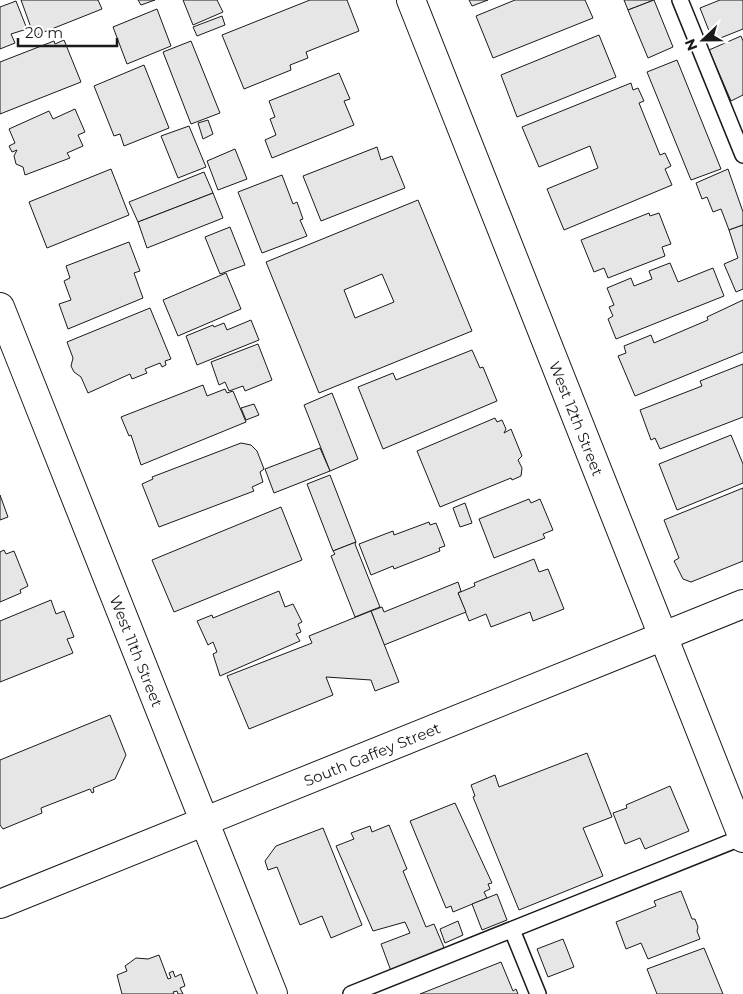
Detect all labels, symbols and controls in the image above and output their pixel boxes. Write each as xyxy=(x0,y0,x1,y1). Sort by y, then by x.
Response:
scale bar xyxy=(18,15,116,47)
north arrow xyxy=(678,15,728,65)
text: 20 m xyxy=(25,23,63,42)
text: N xyxy=(680,36,701,53)
street label: West 12th Street xyxy=(545,358,608,478)
street label: West 11th Street xyxy=(106,592,167,709)
street label: South Gaffey Street xyxy=(301,718,443,790)

